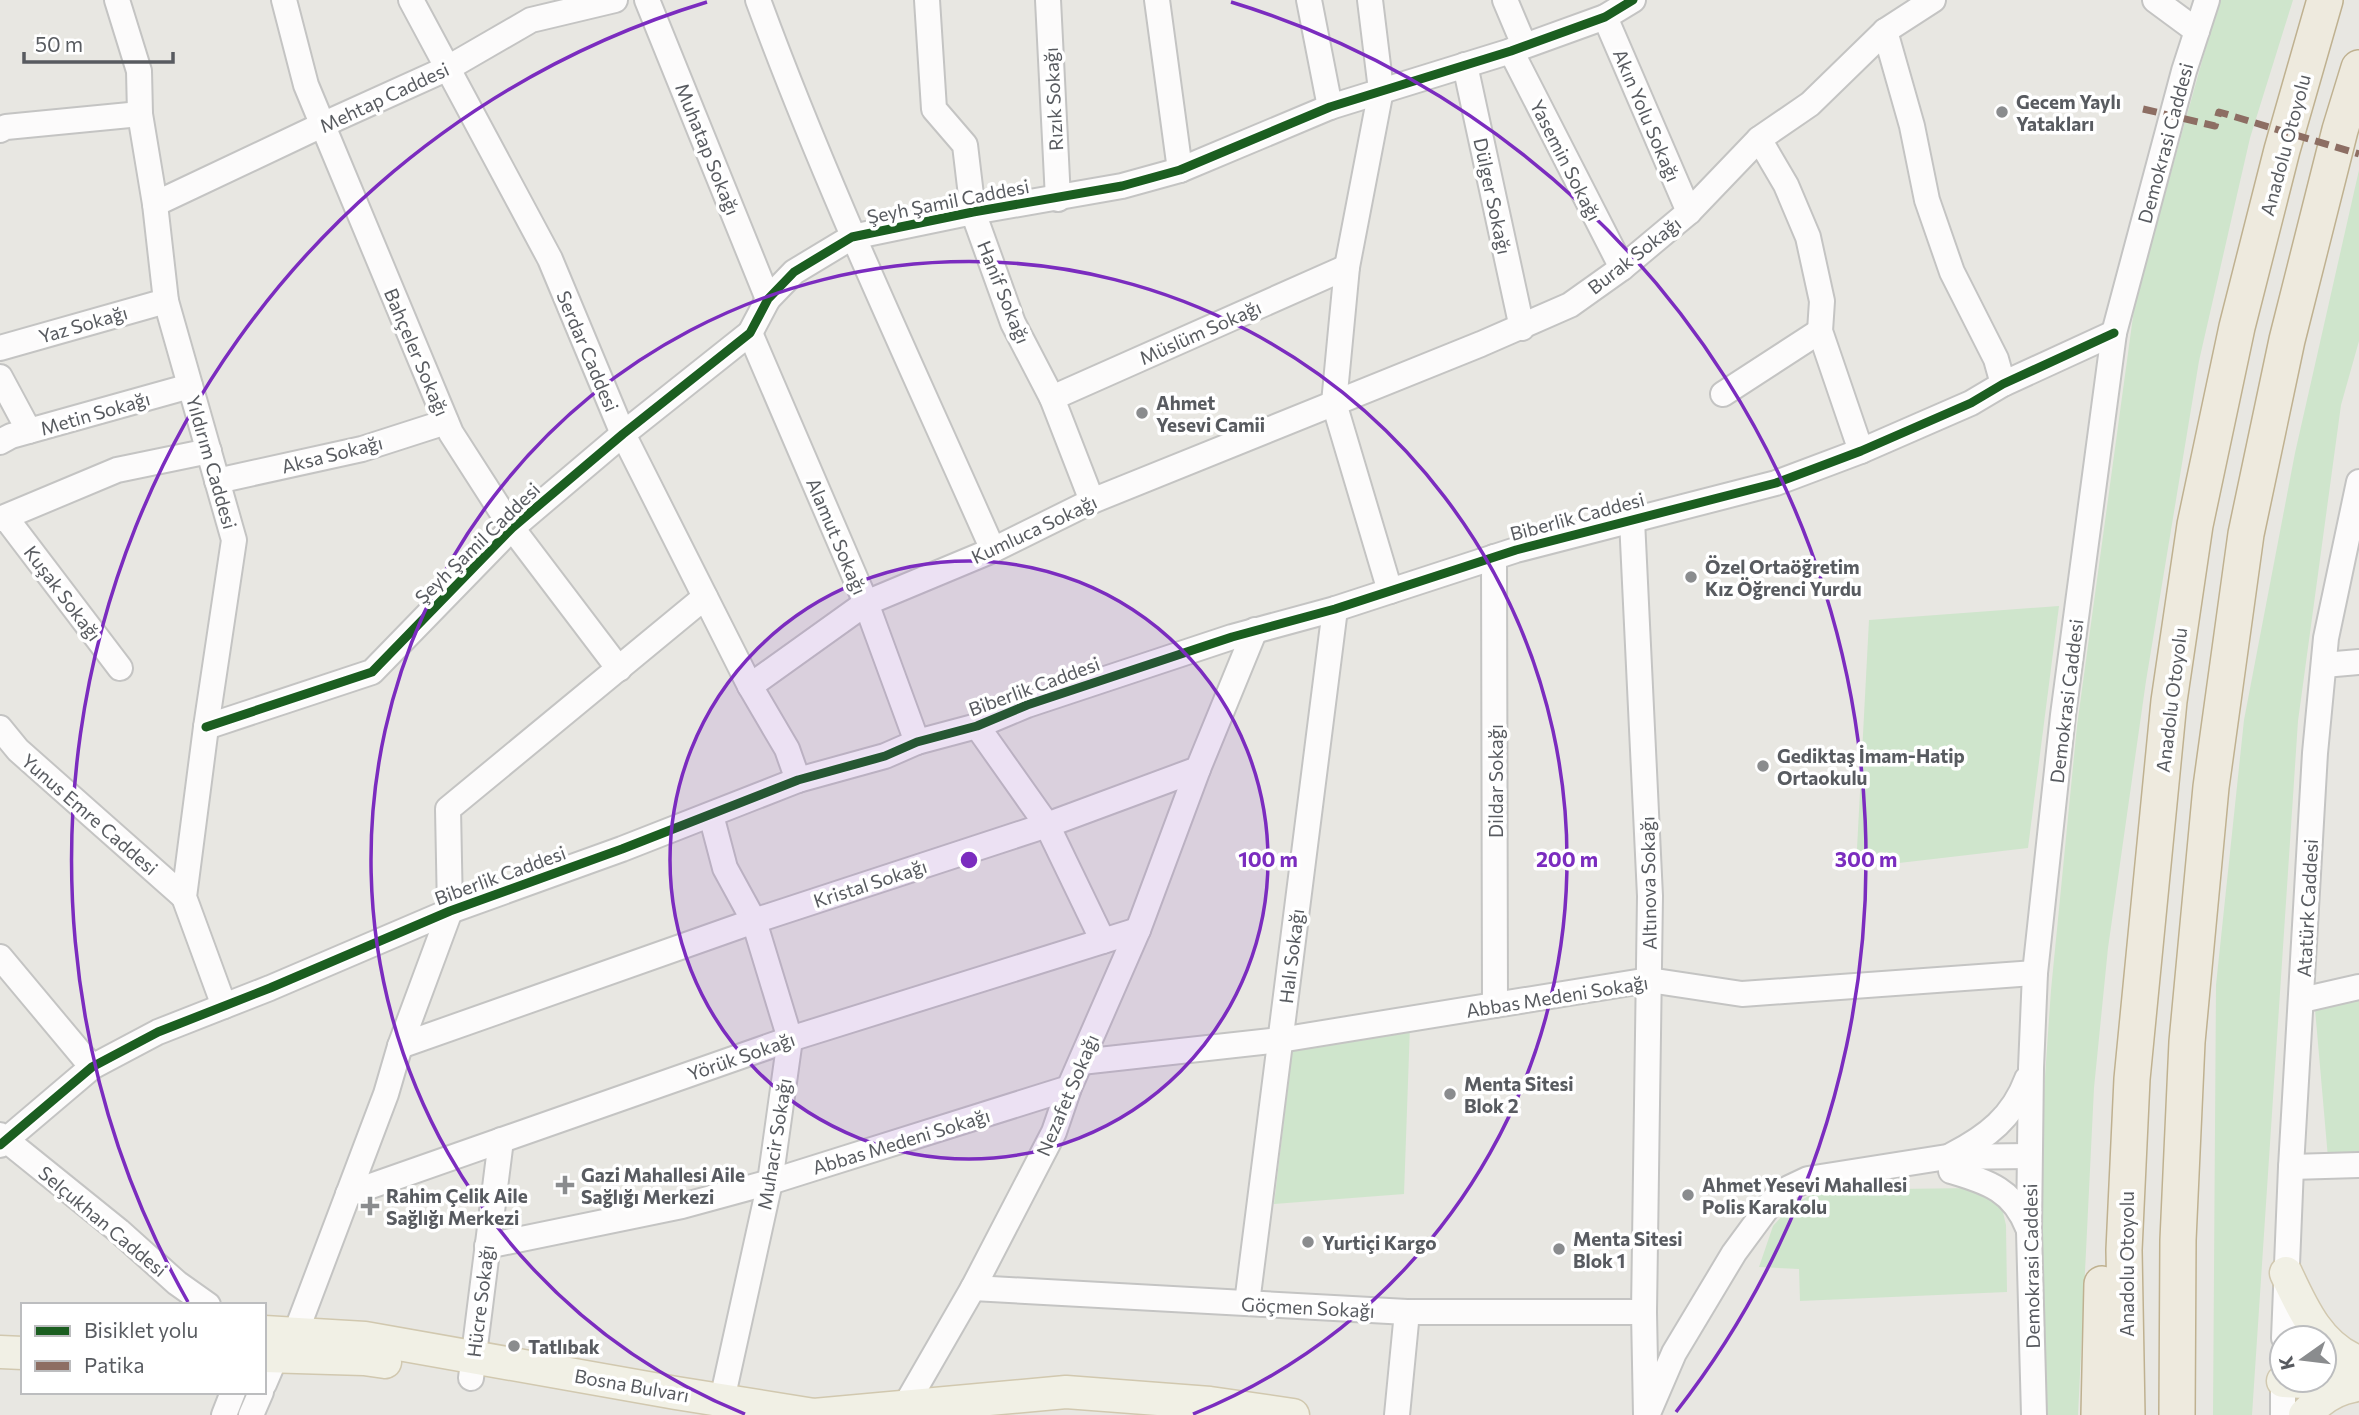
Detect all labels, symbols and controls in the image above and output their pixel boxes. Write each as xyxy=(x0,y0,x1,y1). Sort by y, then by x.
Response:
scale bar xyxy=(24,21,173,65)
text: 50 m xyxy=(35,31,83,56)
street label: Akın Yolu Sokağı xyxy=(1609,45,1685,185)
street label: Rızık Sokağı xyxy=(1039,47,1067,151)
street label: Mehtap Caddesi xyxy=(316,57,452,137)
street label: Demokrasi Caddesi xyxy=(2133,60,2197,226)
street label: Anadolu Otoyolu xyxy=(2255,72,2315,218)
street label: Muhatap Sokağı xyxy=(671,80,745,218)
place label: Gecem Yaylı Yatakları xyxy=(2016,90,2121,135)
street label: Yasemin Sokağı xyxy=(1526,96,1606,224)
marker: Gecem Yaylı Yatakları xyxy=(1994,104,2010,120)
street label: Dülger Sokağı xyxy=(1469,136,1517,256)
street label: Şeyh Şamil Caddesi xyxy=(865,174,1031,228)
street label: Burak Sokağı xyxy=(1583,211,1685,299)
street label: Hanif Sokağı xyxy=(973,237,1035,347)
street label: Bahçeler Sokağı xyxy=(380,285,454,419)
street label: Serdar Caddesi xyxy=(552,287,624,415)
street label: Müslüm Sokağı xyxy=(1135,295,1265,369)
street label: Yaz Sokağı xyxy=(36,300,130,348)
street label: Metin Sokağı xyxy=(37,386,153,440)
place label: Ahmet Yesevi Camii xyxy=(1156,391,1265,436)
street label: Yıldırım Caddesi xyxy=(182,393,242,531)
marker: Ahmet Yesevi Camii xyxy=(1134,405,1150,421)
street label: Aksa Sokağı xyxy=(279,430,385,478)
street label: Alamut Sokağı xyxy=(802,474,872,598)
street label: Şeyh Şamil Caddesi xyxy=(410,478,544,608)
street label: Biberlik Caddesi xyxy=(1507,487,1647,545)
street label: Kumluca Sokağı xyxy=(967,490,1101,568)
street label: Kuşak Sokağı xyxy=(20,541,106,645)
place label: Özel Ortaöğretim Kız Öğrenci Yurdu xyxy=(1705,555,1862,600)
marker: Özel Ortaöğretim Kız Öğrenci Yurdu xyxy=(1683,569,1699,585)
street label: Demokrasi Caddesi xyxy=(2045,618,2087,784)
street label: Anadolu Otoyolu xyxy=(2151,626,2191,774)
street label: Biberlik Caddesi xyxy=(965,652,1103,720)
street label: Dildar Sokağı xyxy=(1484,724,1507,838)
place label: Gediktaş İmam-Hatip Ortaokulu xyxy=(1777,744,1965,789)
street label: Yunus Emre Caddesi xyxy=(17,749,163,879)
marker: Gediktaş İmam-Hatip Ortaokulu xyxy=(1755,758,1771,774)
street label: Altınova Sokağı xyxy=(1635,816,1661,950)
street label: Atatürk Caddesi xyxy=(2292,838,2322,978)
street label: Biberlik Caddesi xyxy=(431,841,569,909)
text: 100 m xyxy=(1238,846,1298,871)
text: 200 m xyxy=(1536,846,1598,871)
text: 300 m xyxy=(1835,846,1897,871)
centre of rings xyxy=(957,848,981,872)
street label: Kristal Sokağı xyxy=(810,854,930,912)
street label: Halı Sokağı xyxy=(1274,907,1308,1005)
street label: Abbas Medeni Sokağı xyxy=(1464,970,1650,1022)
street label: Yörük Sokağı xyxy=(684,1027,798,1085)
street label: Nezafet Sokağı xyxy=(1031,1031,1103,1159)
place label: Menta Sitesi Blok 2 xyxy=(1464,1072,1574,1117)
street label: Muhacir Sokağı xyxy=(752,1077,796,1211)
marker: Menta Sitesi Blok 2 xyxy=(1442,1086,1458,1102)
street label: Abbas Medeni Sokağı xyxy=(810,1103,992,1179)
street label: Selçukhan Caddesi xyxy=(34,1161,172,1281)
place label: Gazi Mahallesi Aile Sağlığı Merkezi xyxy=(581,1163,745,1208)
place label: Ahmet Yesevi Mahallesi Polis Karakolu xyxy=(1702,1173,1907,1218)
marker: Gazi Mahallesi Aile Sağlığı Merkezi xyxy=(555,1175,575,1195)
street label: Demokrasi Caddesi xyxy=(2018,1183,2044,1349)
place label: Rahim Çelik Aile Sağlığı Merkezi xyxy=(386,1184,528,1229)
marker: Ahmet Yesevi Mahallesi Polis Karakolu xyxy=(1680,1187,1696,1203)
street label: Anadolu Otoyolu xyxy=(2115,1191,2138,1337)
marker: Rahim Çelik Aile Sağlığı Merkezi xyxy=(360,1196,380,1216)
place label: Menta Sitesi Blok 1 xyxy=(1573,1227,1683,1272)
place label: Yurtiçi Kargo xyxy=(1322,1231,1437,1254)
marker: Yurtiçi Kargo xyxy=(1300,1234,1316,1250)
marker: Menta Sitesi Blok 1 xyxy=(1551,1241,1567,1257)
street label: Hücre Sokağı xyxy=(462,1243,498,1359)
street label: Göçmen Sokağı xyxy=(1241,1292,1375,1322)
legend xyxy=(21,1303,266,1394)
text: Bisiklet yolu xyxy=(84,1317,198,1342)
north arrow xyxy=(2268,1324,2338,1394)
place label: Tatlıbak xyxy=(528,1335,600,1358)
marker: Tatlıbak xyxy=(506,1338,522,1354)
text: Patika xyxy=(84,1352,145,1377)
text: K xyxy=(2273,1354,2299,1372)
street label: Bosna Bulvarı xyxy=(573,1364,691,1406)

